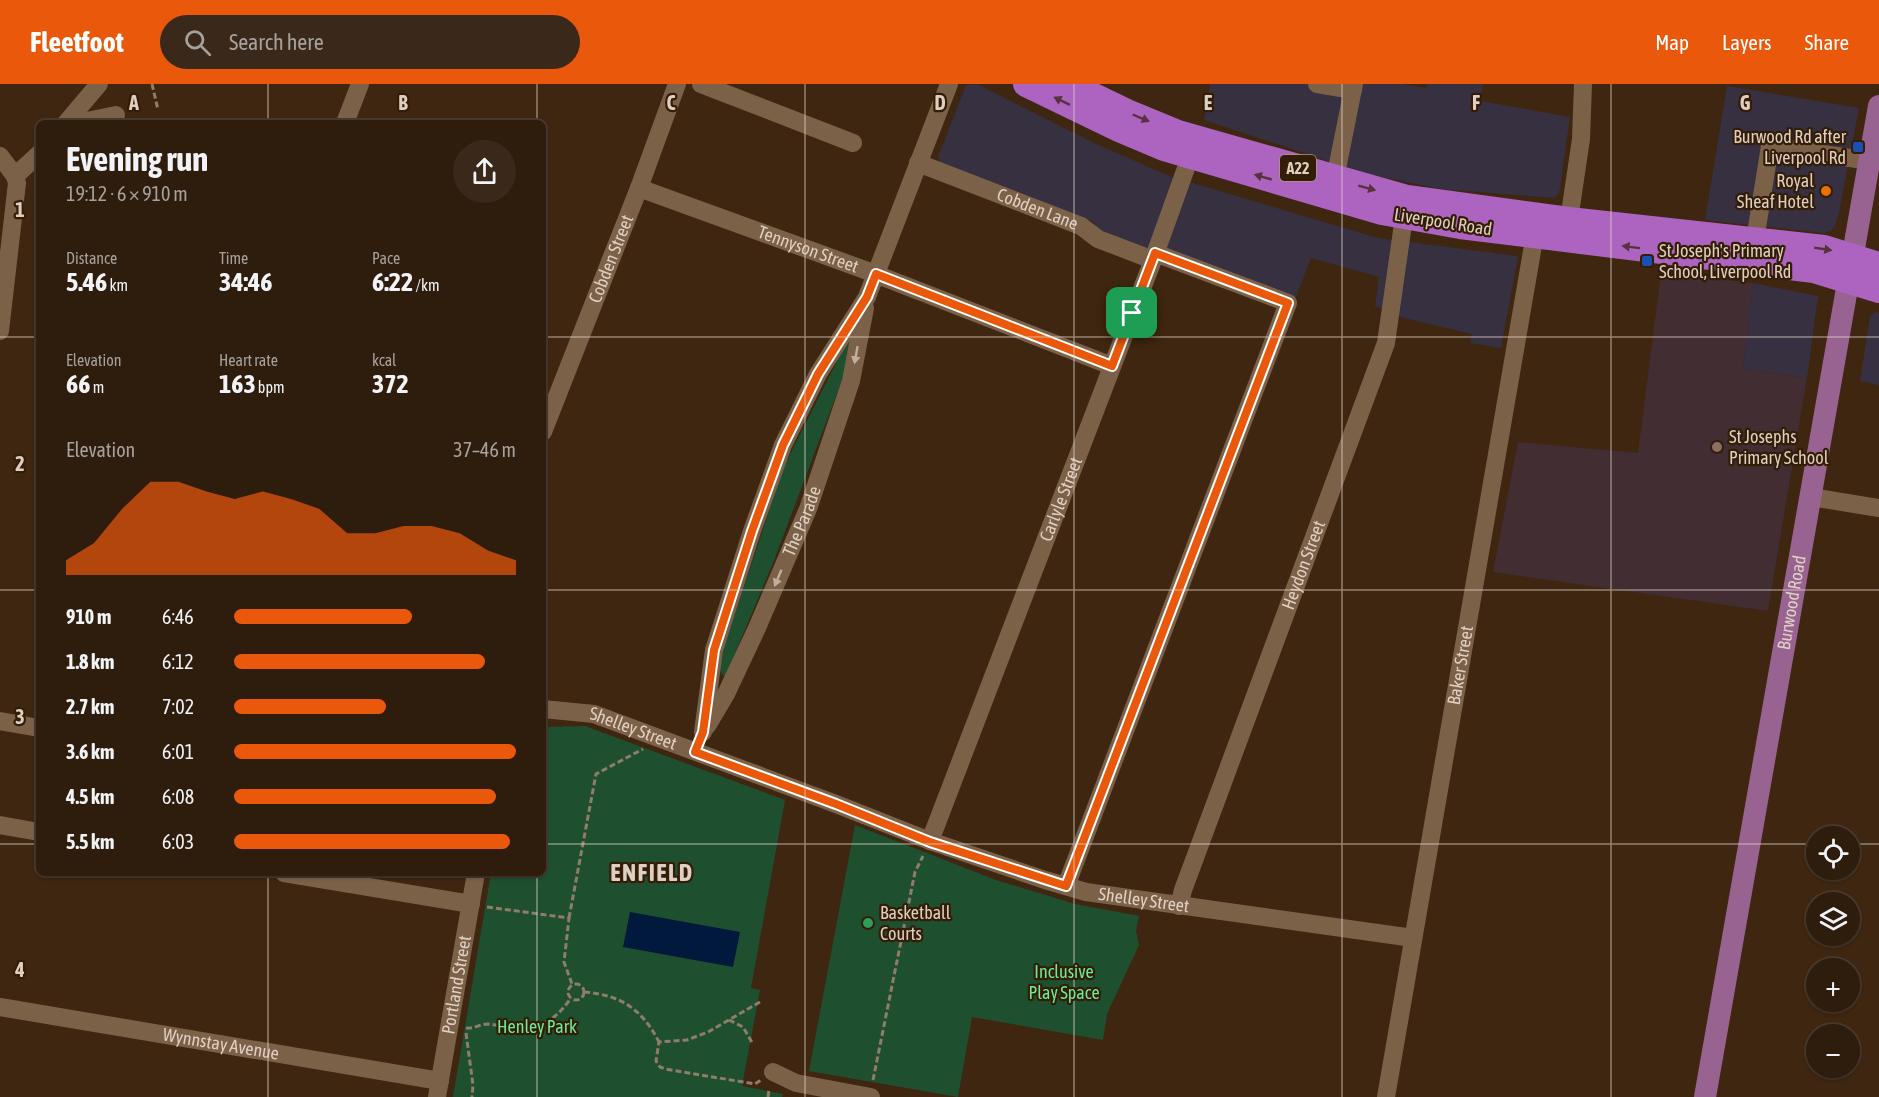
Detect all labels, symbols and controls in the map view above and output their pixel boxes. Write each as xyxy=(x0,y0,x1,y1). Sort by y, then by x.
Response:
search box xyxy=(160,15,580,69)
text: Fleetfoot xyxy=(30,26,124,58)
icon: search xyxy=(181,26,214,59)
text: Search here xyxy=(229,29,324,55)
text: Map xyxy=(1655,30,1689,54)
text: Layers xyxy=(1722,30,1772,54)
text: Share xyxy=(1805,30,1849,54)
text: A xyxy=(128,91,139,114)
text: B xyxy=(398,91,408,114)
text: C xyxy=(667,91,676,114)
text: D xyxy=(934,91,946,114)
text: E xyxy=(1204,91,1213,114)
text: F xyxy=(1472,91,1480,114)
text: G xyxy=(1740,91,1751,114)
one-way arrow xyxy=(1053,97,1070,106)
one-way arrow xyxy=(1132,113,1150,123)
place label: Burwood Rd after Liverpool Rd xyxy=(1733,126,1847,168)
text: Evening run xyxy=(66,140,208,178)
button: share xyxy=(453,140,516,203)
marker: Burwood Rd after Liverpool Rd xyxy=(1851,140,1865,154)
road number: A22 xyxy=(1280,155,1316,181)
place label: Royal Sheaf Hotel xyxy=(1737,170,1814,212)
one-way arrow xyxy=(1254,172,1272,182)
text: 19:12 · 6 × 910 m xyxy=(66,182,188,205)
street label: Cobden Lane xyxy=(994,184,1081,234)
one-way arrow xyxy=(1358,184,1376,193)
marker: Royal Sheaf Hotel xyxy=(1819,184,1833,198)
text: 1 xyxy=(15,198,25,221)
street label: Liverpool Road xyxy=(1393,203,1494,240)
street label: Cobden Street xyxy=(584,212,637,306)
street label: Tennyson Street xyxy=(755,221,862,277)
place label: St Joseph's Primary School, Liverpool Rd xyxy=(1659,240,1791,282)
one-way arrow xyxy=(1621,242,1640,251)
one-way arrow xyxy=(1814,245,1833,254)
text: Distance xyxy=(66,249,117,267)
text: Time xyxy=(219,249,248,267)
text: Pace xyxy=(372,249,400,267)
marker: St Joseph's Primary School, Liverpool Rd xyxy=(1640,254,1654,268)
text: 5.46 xyxy=(66,267,107,297)
text: 34:46 xyxy=(219,267,273,297)
text: 6:22 xyxy=(372,267,413,297)
text: km xyxy=(107,276,128,294)
text: /km xyxy=(413,276,439,294)
pin xyxy=(1106,287,1157,338)
icon: arrive xyxy=(1115,296,1148,329)
one-way arrow xyxy=(851,346,860,365)
text: Elevation xyxy=(66,351,121,369)
text: Heart rate xyxy=(219,351,278,369)
text: kcal xyxy=(372,351,396,369)
text: 66 xyxy=(66,369,90,399)
text: 163 xyxy=(219,369,256,399)
text: 372 xyxy=(372,369,409,399)
text: m xyxy=(90,378,104,396)
text: bpm xyxy=(256,378,285,396)
place label: St Josephs Primary School xyxy=(1729,426,1829,468)
text: Elevation xyxy=(66,438,135,461)
text: 37–46 m xyxy=(453,438,516,461)
marker: St Josephs Primary School xyxy=(1710,440,1724,454)
text: 2 xyxy=(15,452,25,475)
street label: Carlyle Street xyxy=(1035,454,1086,544)
street label: The Parade xyxy=(778,483,825,559)
street label: Heydon Street xyxy=(1277,518,1329,612)
street label: Burwood Road xyxy=(1773,554,1810,651)
one-way arrow xyxy=(773,570,783,588)
text: 910 m xyxy=(66,605,111,628)
text: 6:46 xyxy=(162,605,194,628)
street label: Baker Street xyxy=(1443,624,1477,706)
text: 1.8 km xyxy=(66,650,114,673)
text: 6:12 xyxy=(162,650,194,673)
text: 2.7 km xyxy=(66,695,114,718)
text: 7:02 xyxy=(162,695,194,718)
street label: Shelley Street xyxy=(589,703,680,754)
text: 3 xyxy=(15,705,25,728)
text: 3.6 km xyxy=(66,740,114,763)
text: 6:01 xyxy=(162,740,194,763)
text: 4.5 km xyxy=(66,785,114,808)
text: 6:08 xyxy=(162,785,194,808)
map controls xyxy=(1806,826,1860,1078)
button: locate xyxy=(1806,826,1860,880)
text: 5.5 km xyxy=(66,830,114,853)
text: 6:03 xyxy=(162,830,194,853)
district label: ENFIELD xyxy=(610,859,694,886)
street label: Shelley Street xyxy=(1097,883,1191,916)
button: layers xyxy=(1806,892,1860,946)
place label: Basketball Courts xyxy=(880,902,951,944)
marker: Basketball Courts xyxy=(861,916,875,930)
street label: Portland Street xyxy=(437,934,475,1036)
text: 4 xyxy=(14,958,25,981)
button: + xyxy=(1806,958,1860,1012)
park label: Inclusive Play Space xyxy=(1028,961,1100,1003)
park label: Henley Park xyxy=(497,1016,577,1037)
street label: Wynnstay Avenue xyxy=(161,1024,281,1064)
button: − xyxy=(1806,1024,1860,1078)

